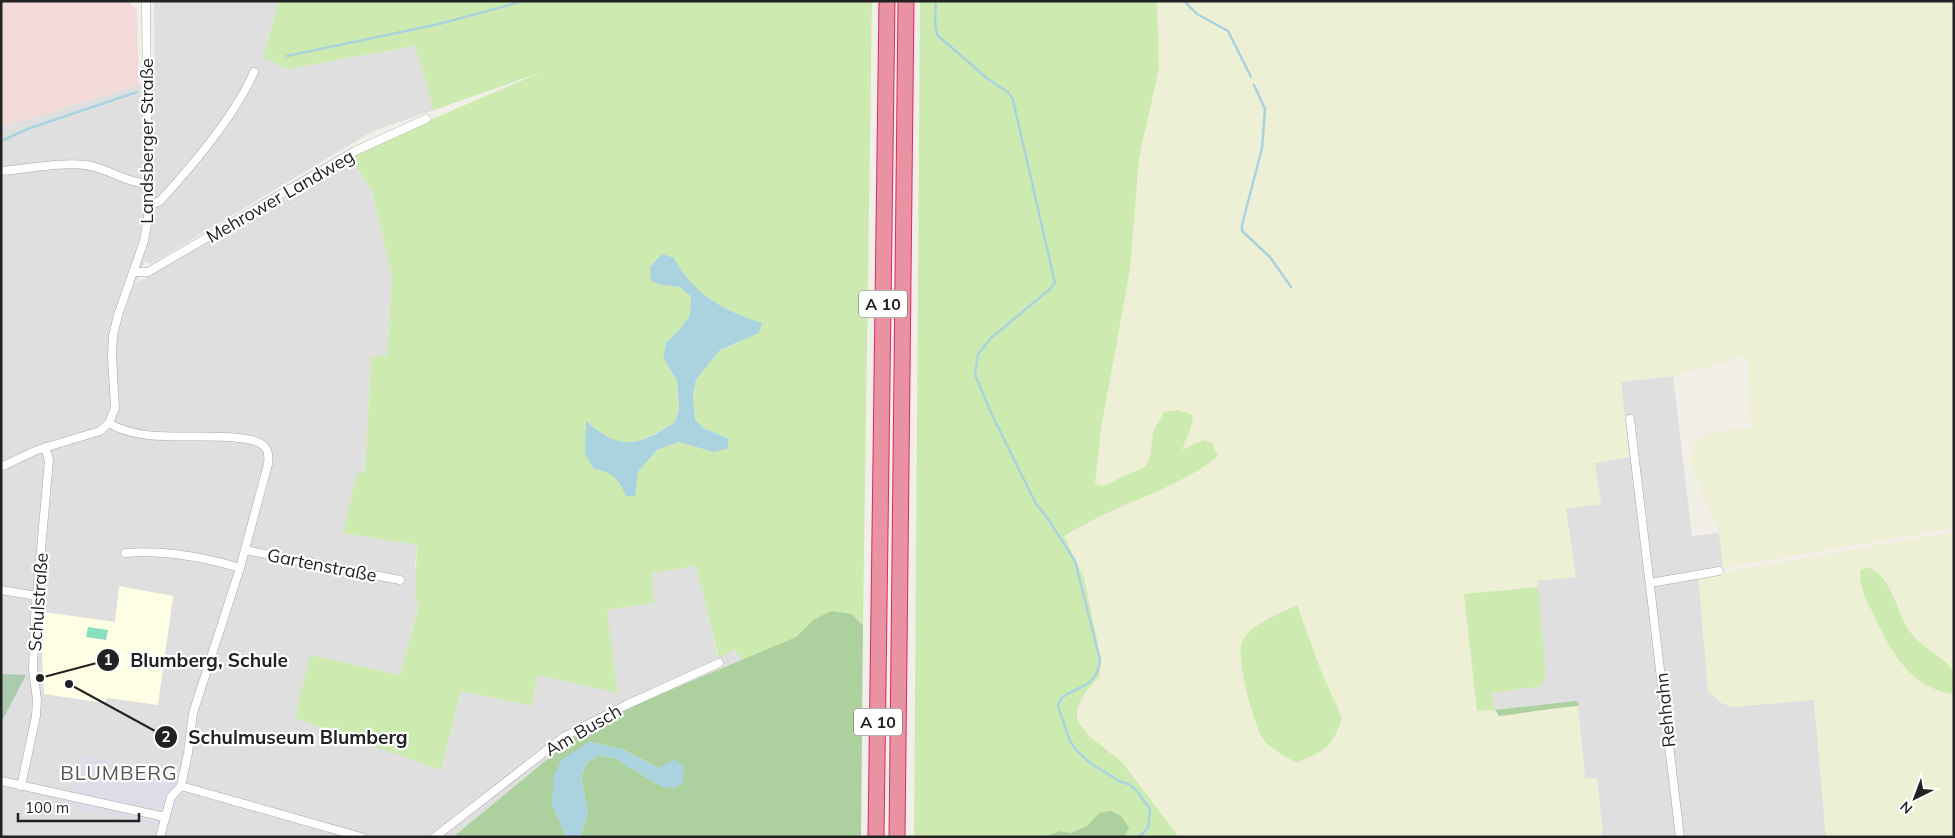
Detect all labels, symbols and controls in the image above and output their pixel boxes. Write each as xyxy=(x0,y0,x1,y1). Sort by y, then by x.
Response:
street label: Landsberger Straße xyxy=(135,58,158,224)
street label: Mehrower Landweg xyxy=(202,144,358,248)
road number: A 10 xyxy=(859,290,907,318)
street label: Gartenstraße xyxy=(265,543,379,587)
street label: Schulstraße xyxy=(23,552,53,652)
callout: Blumberg, Schule xyxy=(95,643,298,677)
text: Blumberg, Schule xyxy=(130,648,288,672)
text: 1 xyxy=(103,650,113,669)
street label: Rehhahn xyxy=(1650,671,1680,749)
street label: Am Busch xyxy=(541,699,625,761)
road number: A 10 xyxy=(854,709,902,736)
callout: Schulmuseum Blumberg xyxy=(154,720,418,754)
text: Schulmuseum Blumberg xyxy=(188,725,408,749)
text: 2 xyxy=(161,727,171,746)
district label: BLUMBERG xyxy=(60,760,178,785)
north arrow xyxy=(1890,773,1940,823)
scale bar xyxy=(18,790,139,822)
text: N xyxy=(1896,797,1916,818)
text: 100 m xyxy=(25,798,69,817)

